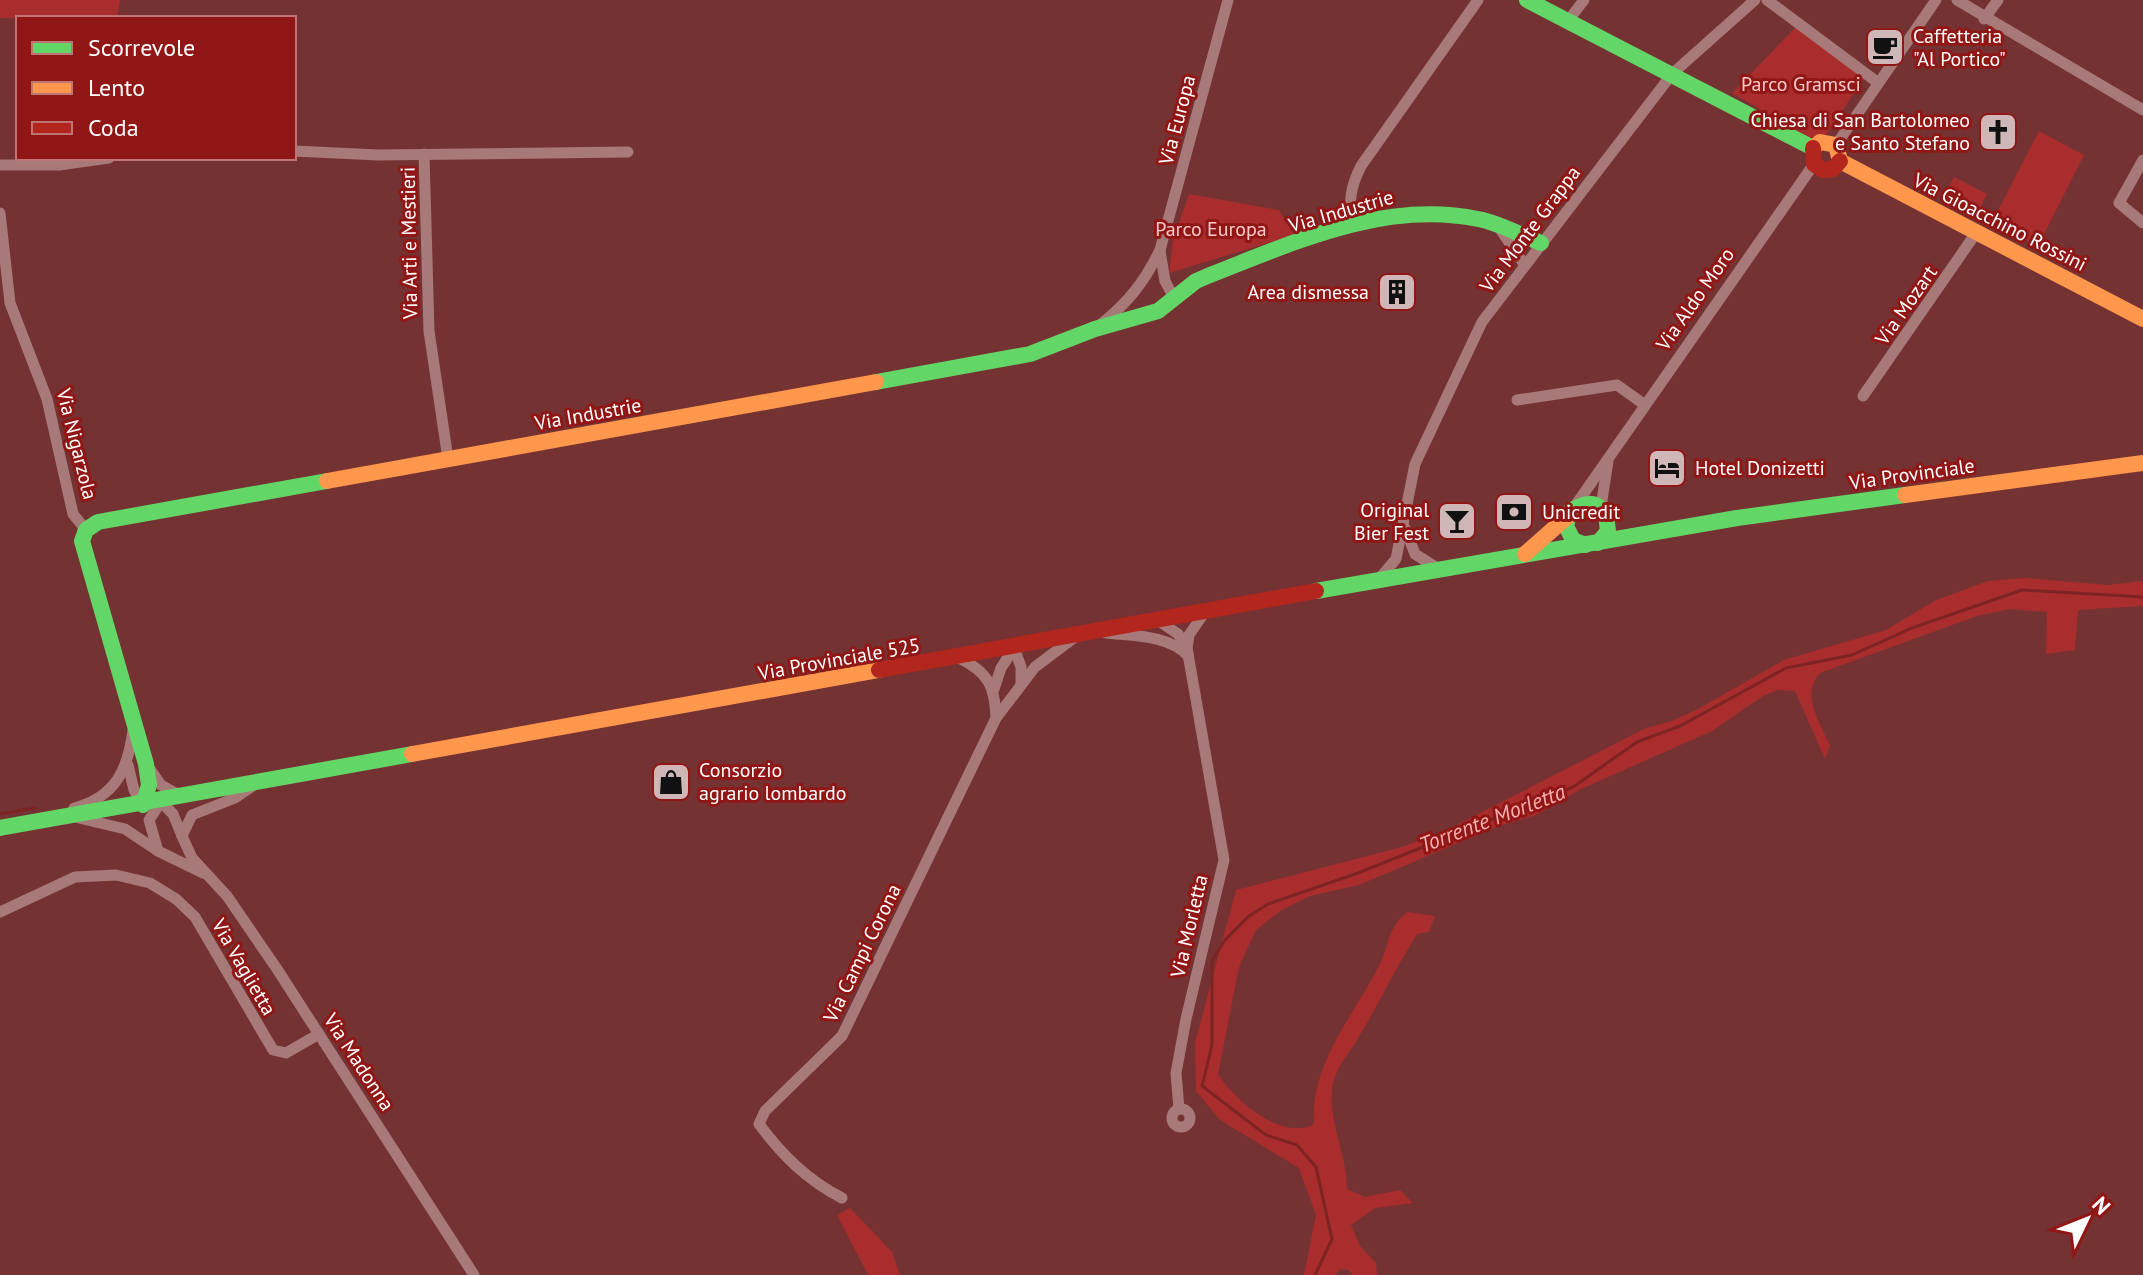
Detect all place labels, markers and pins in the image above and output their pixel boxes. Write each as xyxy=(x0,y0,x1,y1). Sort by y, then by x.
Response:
place label: Caffetteria "Al Portico" xyxy=(1913,23,2006,72)
cafe icon: Caffetteria "Al Portico" xyxy=(1864,26,1906,68)
place label: Chiesa di San Bartolomeo e Santo Stefano xyxy=(1750,107,1970,156)
church icon: Chiesa di San Bartolomeo e Santo Stefano xyxy=(1977,111,2019,153)
building icon: Area dismessa xyxy=(1376,271,1418,313)
place label: Area dismessa xyxy=(1247,279,1369,305)
hotel icon: Hotel Donizetti xyxy=(1646,447,1688,489)
place label: Hotel Donizetti xyxy=(1695,455,1825,481)
bank icon: Unicredit xyxy=(1493,491,1535,533)
place label: Original Bier Fest xyxy=(1354,497,1429,546)
place label: Unicredit xyxy=(1542,499,1620,525)
bar icon: Original Bier Fest xyxy=(1436,500,1478,542)
place label: Consorzio agrario lombardo xyxy=(699,757,846,806)
shop icon: Consorzio agrario lombardo xyxy=(650,761,692,803)

